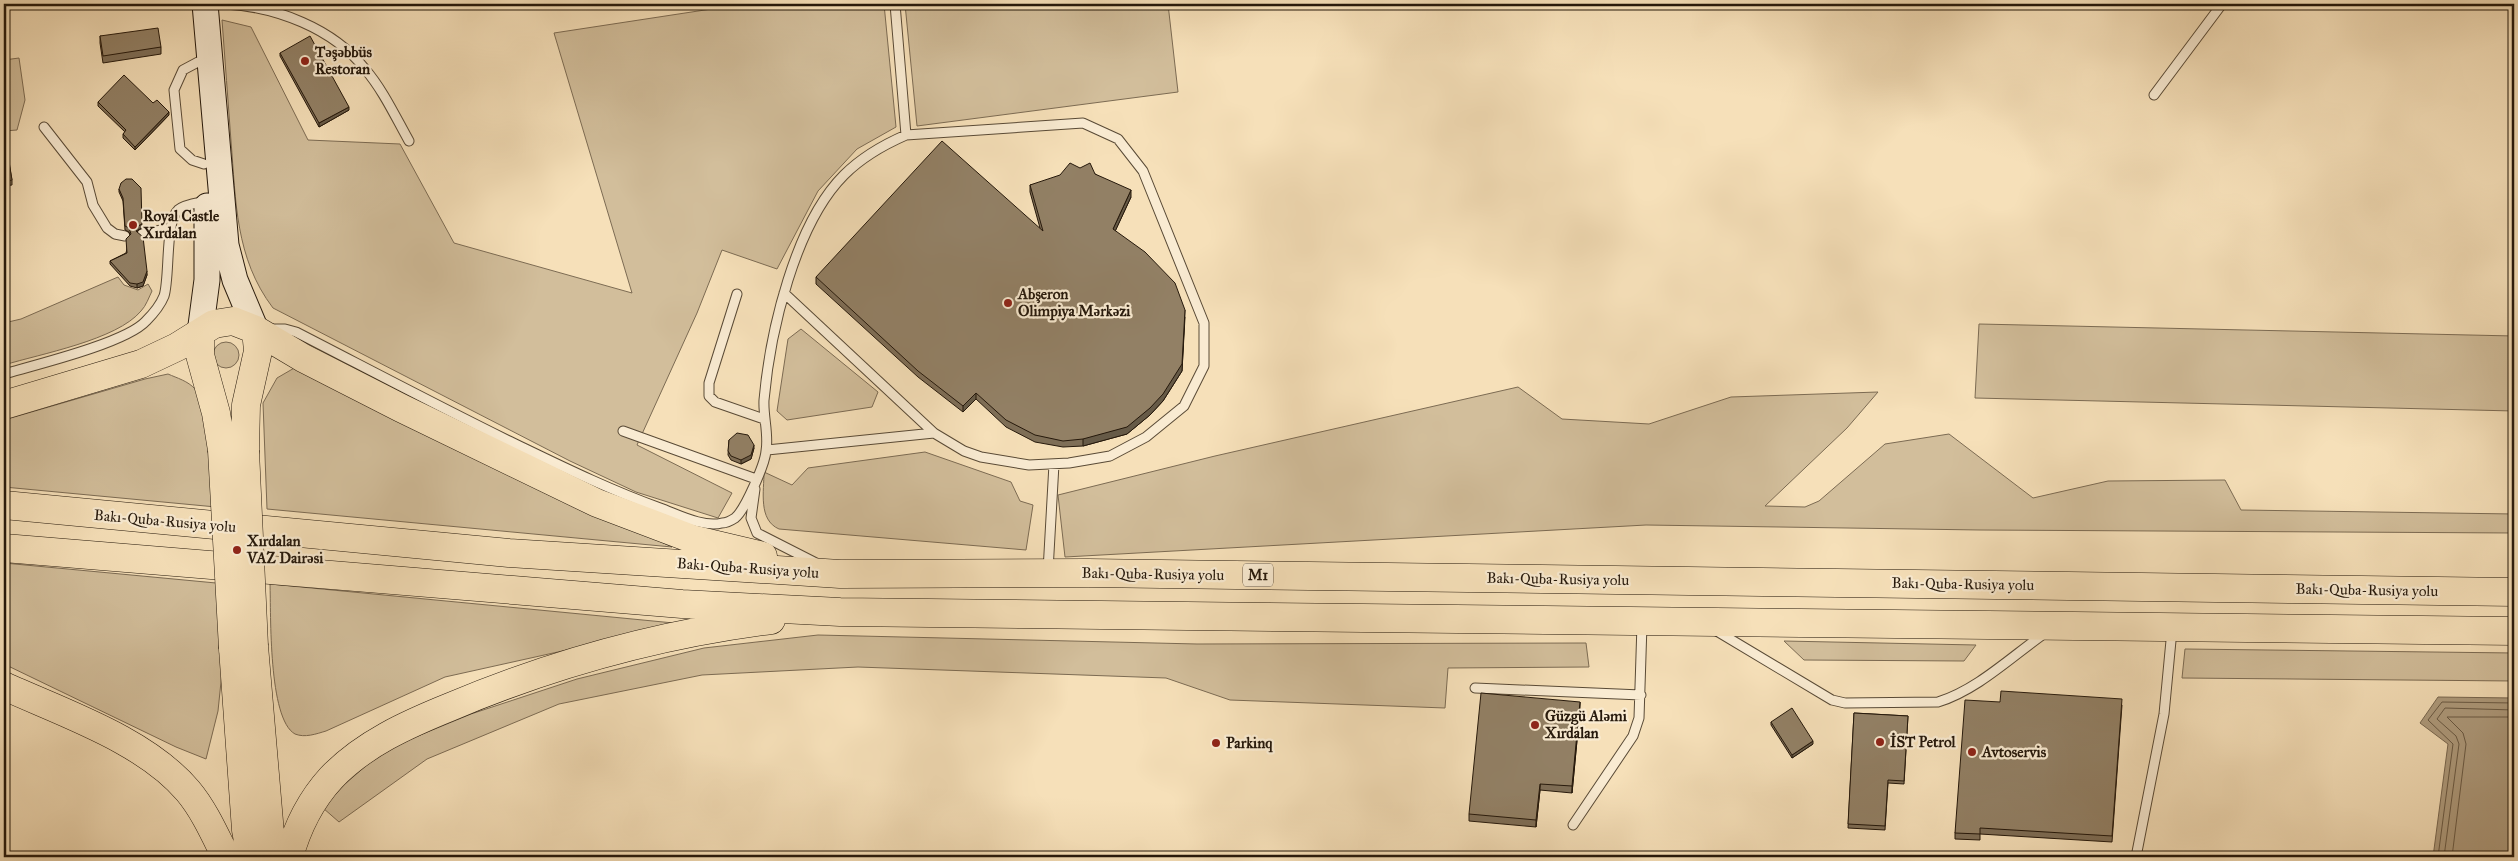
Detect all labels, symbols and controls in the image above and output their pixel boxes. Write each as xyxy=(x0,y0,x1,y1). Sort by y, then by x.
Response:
place label: Təşəbbüs Restoran xyxy=(314,43,373,78)
marker: Təşəbbüs Restoran xyxy=(299,55,311,67)
place label: Royal Castle Xırdalan xyxy=(142,207,220,242)
marker: Royal Castle Xırdalan xyxy=(127,219,139,231)
place label: Abşeron Olimpiya Mərkəzi xyxy=(1017,285,1131,321)
marker: Abşeron Olimpiya Mərkəzi xyxy=(1002,297,1014,309)
street label: Bakı-Quba-Rusiya yolu xyxy=(93,506,237,536)
place label: Xırdalan VAZ Dairəsi xyxy=(246,532,324,567)
marker: Xırdalan VAZ Dairəsi xyxy=(231,544,243,556)
street label: Bakı-Quba-Rusiya yolu xyxy=(676,554,820,582)
street label: Bakı-Quba-Rusiya yolu xyxy=(1082,564,1224,584)
road number: M1 xyxy=(1243,564,1273,586)
street label: Bakı-Quba-Rusiya yolu xyxy=(1487,569,1629,589)
street label: Bakı-Quba-Rusiya yolu xyxy=(1892,574,2034,594)
street label: Bakı-Quba-Rusiya yolu xyxy=(2296,580,2438,600)
place label: Güzgü Aləmi Xırdalan xyxy=(1544,707,1628,742)
marker: Güzgü Aləmi Xırdalan xyxy=(1529,719,1541,731)
place label: İST Petrol xyxy=(1890,732,1957,751)
place label: Parkinq xyxy=(1226,734,1273,753)
marker: İST Petrol xyxy=(1874,736,1886,748)
marker: Parkinq xyxy=(1210,737,1222,749)
place label: Avtoservis xyxy=(1981,743,2047,761)
marker: Avtoservis xyxy=(1966,746,1978,758)

